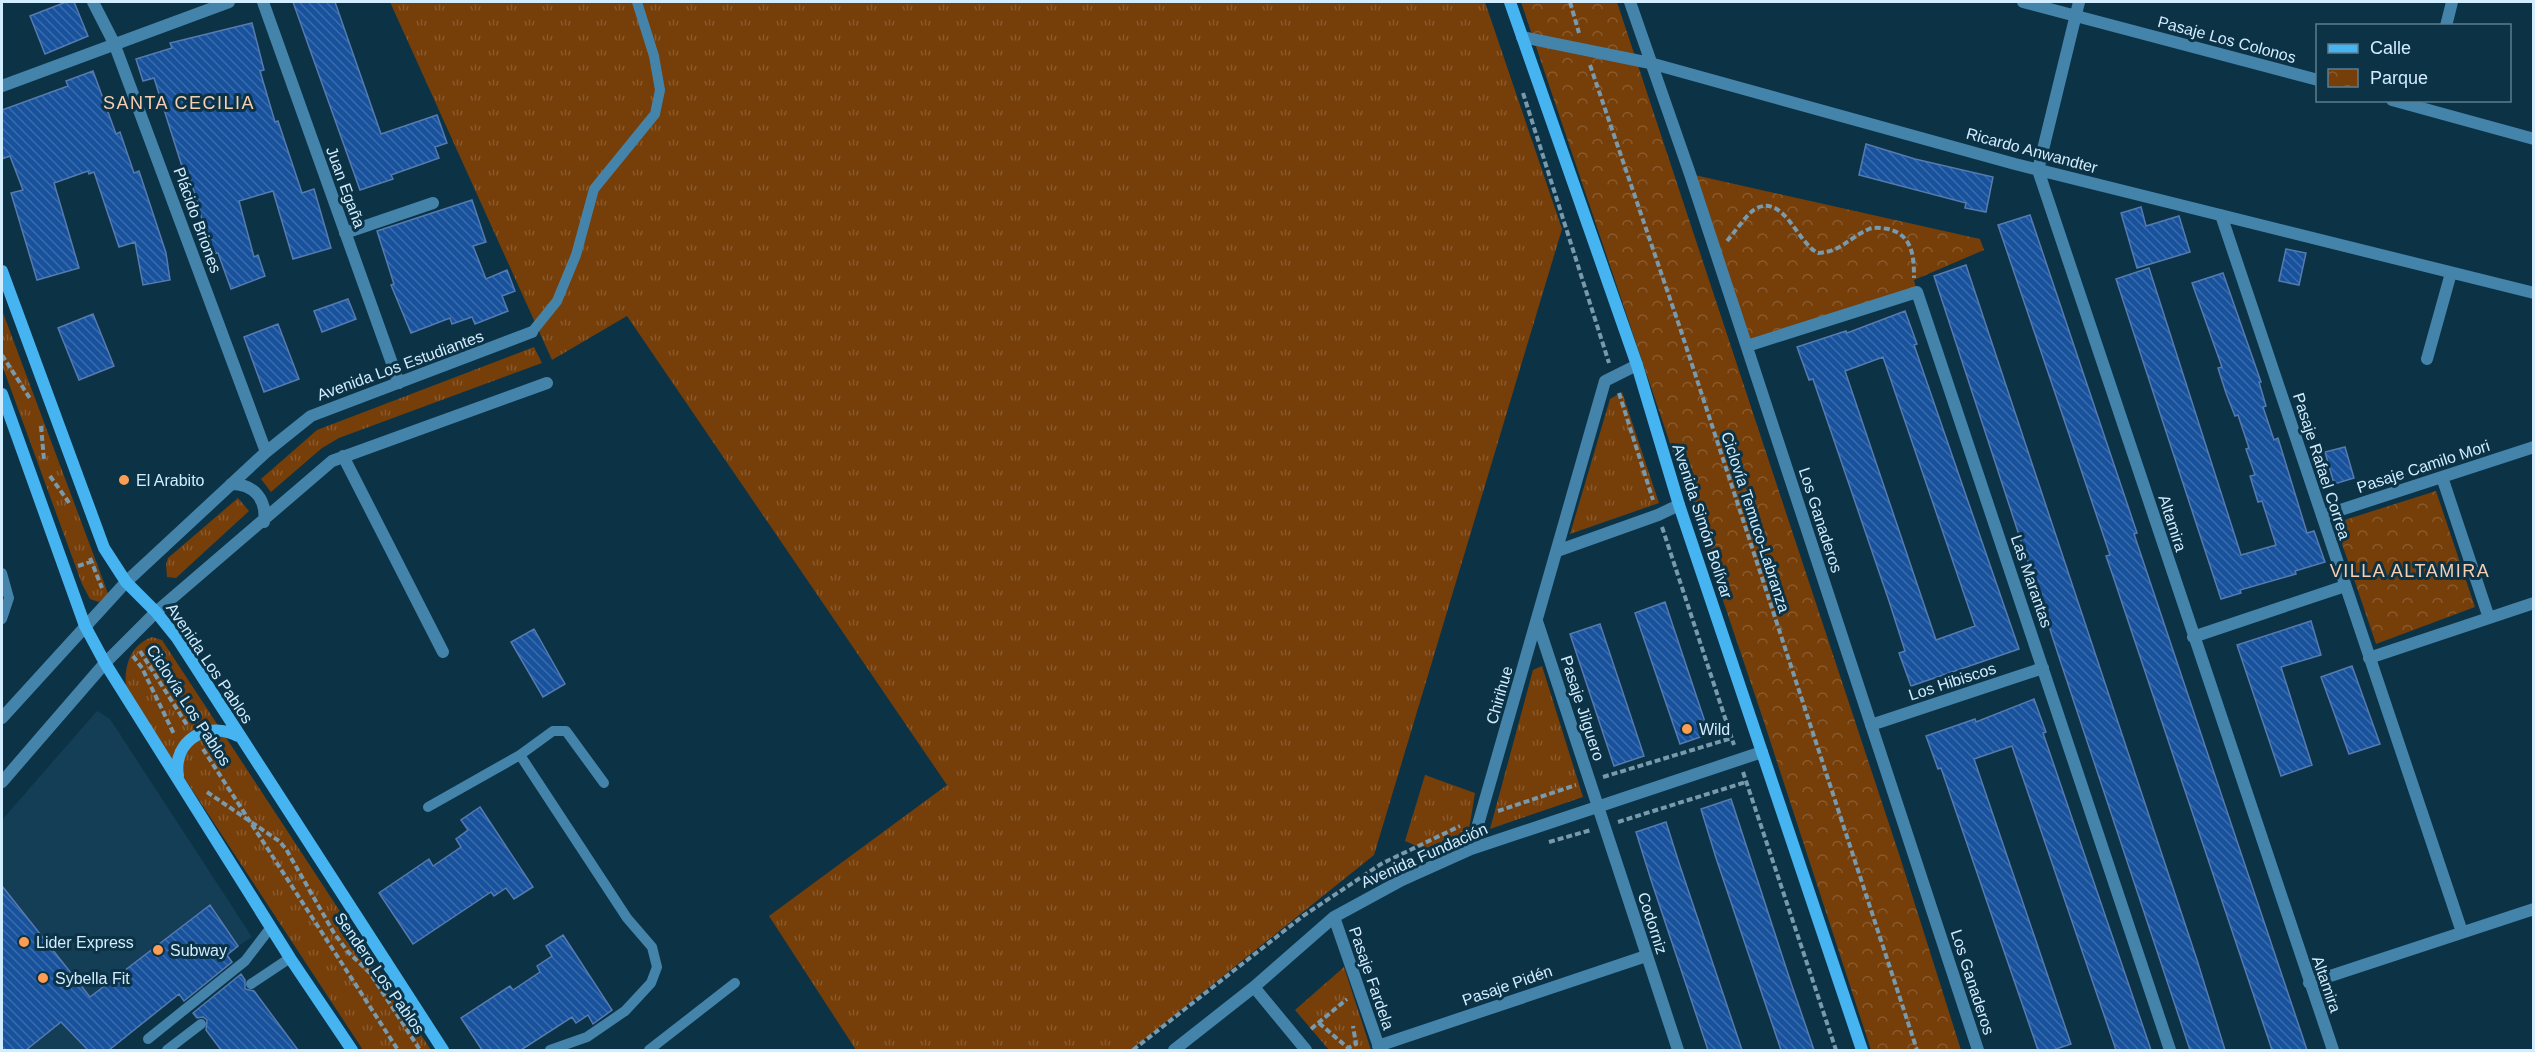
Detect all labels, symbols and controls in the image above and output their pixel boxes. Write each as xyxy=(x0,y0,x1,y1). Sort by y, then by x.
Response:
street label: Pasaje Los Colonos xyxy=(2156,13,2298,66)
legend xyxy=(2316,24,2511,102)
text: Calle xyxy=(2370,38,2411,58)
text: Parque xyxy=(2370,68,2428,88)
district label: SANTA CECILIA xyxy=(103,93,255,113)
street label: Ricardo Anwandter xyxy=(1964,125,2100,176)
street label: Juan Egaña xyxy=(323,144,368,230)
street label: Plácido Briones xyxy=(171,165,225,275)
street label: Avenida Los Estudiantes xyxy=(315,327,486,404)
street label: Pasaje Rafael Correa xyxy=(2290,391,2353,542)
street label: Ciclovía Temuco-Labranza xyxy=(1718,430,1793,615)
street label: Pasaje Camilo Mori xyxy=(2355,437,2492,496)
street label: Avenida Simón Bolívar xyxy=(1669,442,1736,601)
street label: Los Ganaderos xyxy=(1796,466,1846,575)
place label: El Arabito xyxy=(136,472,205,489)
marker: El Arabito xyxy=(117,473,131,487)
street label: Altamira xyxy=(2155,493,2190,554)
street label: Las Marantas xyxy=(2008,533,2055,630)
district label: VILLA ALTAMIRA xyxy=(2330,561,2490,581)
street label: Avenida Los Pablos xyxy=(163,600,256,727)
street label: Ciclovía Los Pablos xyxy=(143,642,234,769)
street label: Pasaje Jilguero xyxy=(1558,654,1608,763)
street label: Los Hibiscos xyxy=(1906,659,1998,704)
street label: Chirihue xyxy=(1483,664,1516,726)
place label: Wild xyxy=(1699,721,1730,738)
marker: Wild xyxy=(1680,722,1694,736)
street label: Avenida Fundación xyxy=(1358,820,1490,891)
street label: Codorniz xyxy=(1635,890,1671,956)
street label: Sendero Los Pablos xyxy=(331,909,428,1037)
street label: Pasaje Fardela xyxy=(1346,925,1397,1032)
street label: Los Ganaderos xyxy=(1948,928,1998,1037)
place label: Lider Express xyxy=(36,934,134,951)
marker: Lider Express xyxy=(17,935,31,949)
place label: Subway xyxy=(170,942,227,959)
marker: Subway xyxy=(151,943,165,957)
street label: Altamira xyxy=(2309,954,2344,1015)
street label: Pasaje Pidén xyxy=(1460,962,1555,1009)
place label: Sybella Fit xyxy=(55,970,130,987)
marker: Sybella Fit xyxy=(36,971,50,985)

